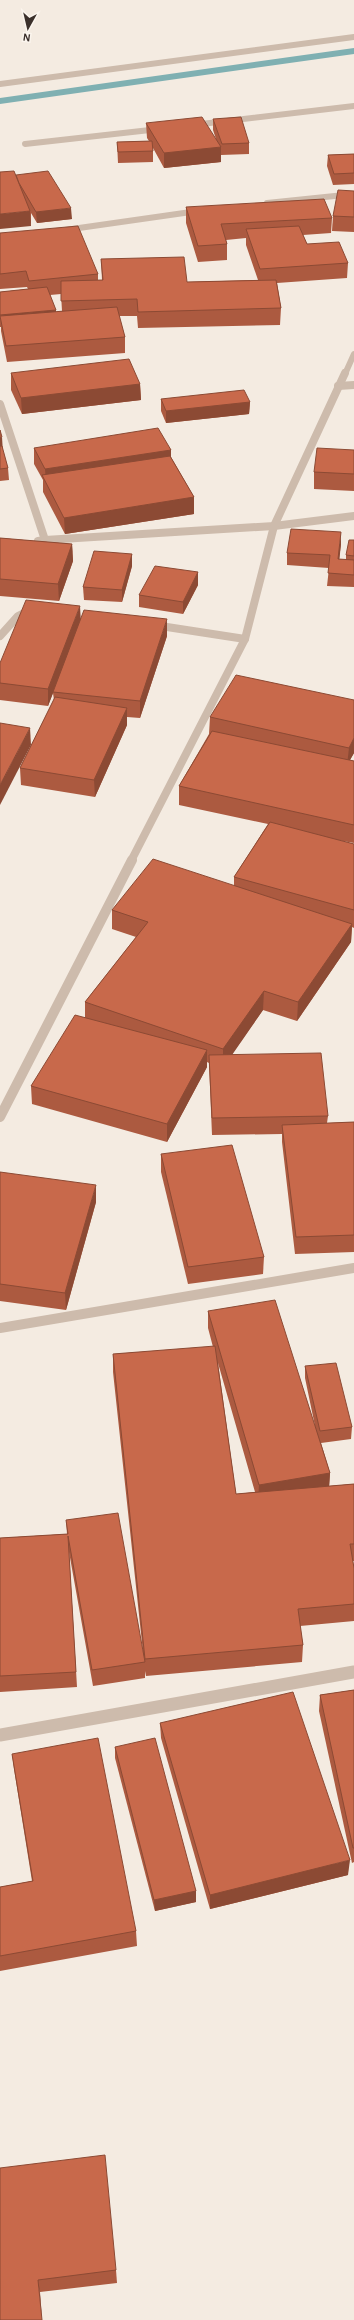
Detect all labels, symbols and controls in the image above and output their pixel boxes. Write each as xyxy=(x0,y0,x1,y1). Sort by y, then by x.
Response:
north arrow xyxy=(8,8,48,48)
text: N xyxy=(22,31,31,43)

